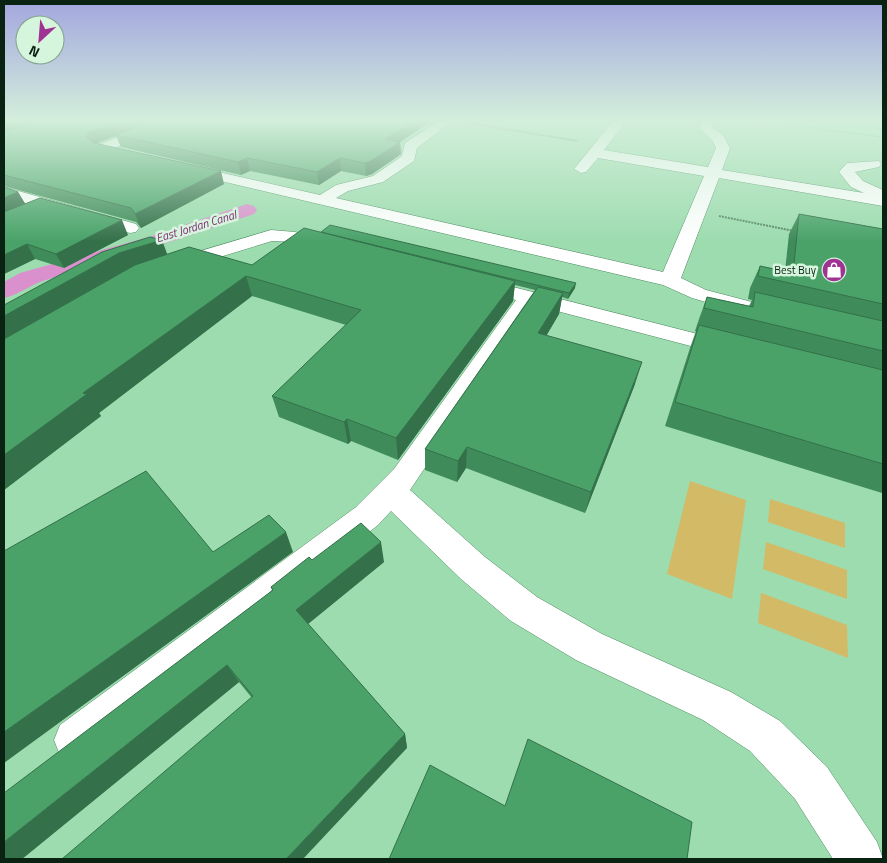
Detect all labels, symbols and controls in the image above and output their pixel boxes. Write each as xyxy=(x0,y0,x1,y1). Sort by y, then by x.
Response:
north arrow xyxy=(15,15,65,65)
text: N xyxy=(25,41,43,64)
water label: East Jordan Canal xyxy=(153,204,240,247)
shop icon: Best Buy xyxy=(821,257,847,283)
place label: Best Buy xyxy=(774,262,817,278)

